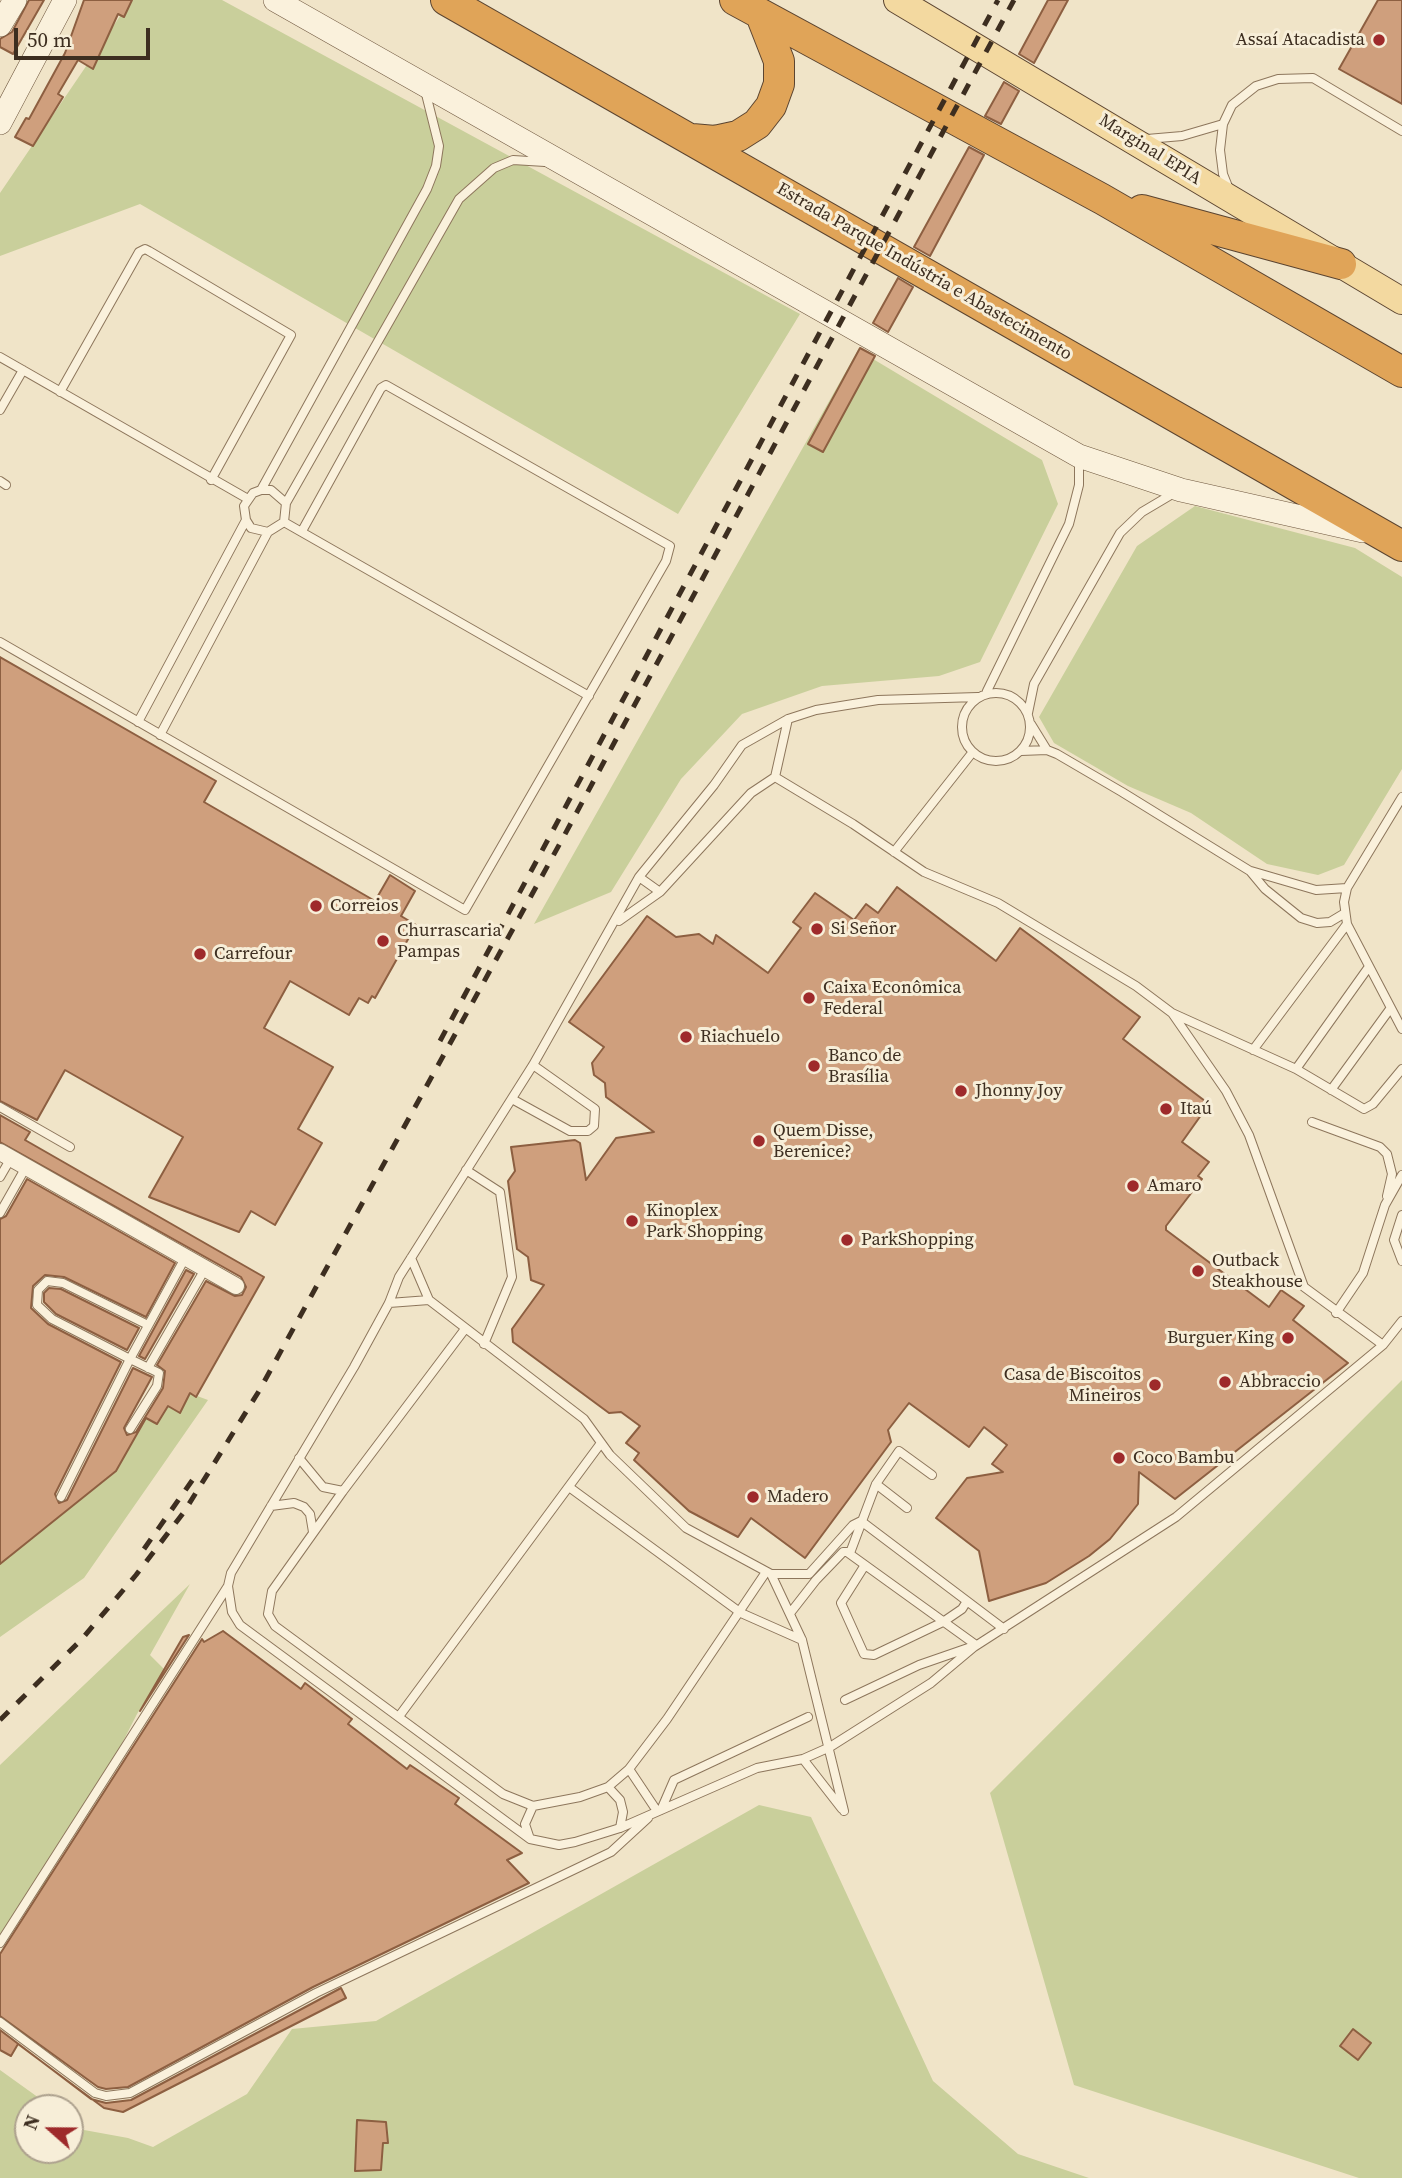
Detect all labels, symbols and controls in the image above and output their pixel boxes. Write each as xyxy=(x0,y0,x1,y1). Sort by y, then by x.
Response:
scale bar xyxy=(18,14,154,58)
text: 50 m xyxy=(27,25,72,54)
place label: Assaí Atacadista xyxy=(1236,29,1365,51)
marker: Assaí Atacadista xyxy=(1371,32,1387,48)
street label: Marginal EPIA xyxy=(1095,110,1205,190)
street label: Estrada Parque Indústria e Abastecimento xyxy=(773,178,1075,366)
place label: Correios xyxy=(330,895,399,917)
marker: Correios xyxy=(308,898,324,914)
place label: Si Señor xyxy=(831,918,897,940)
place label: Churrascaria Pampas xyxy=(397,920,502,962)
marker: Si Señor xyxy=(809,921,825,937)
marker: Churrascaria Pampas xyxy=(375,933,391,949)
place label: Carrefour xyxy=(214,943,292,965)
marker: Carrefour xyxy=(192,946,208,962)
place label: Caixa Econômica Federal xyxy=(823,977,961,1020)
marker: Caixa Econômica Federal xyxy=(801,990,817,1006)
place label: Riachuelo xyxy=(700,1026,780,1048)
marker: Riachuelo xyxy=(678,1029,694,1045)
place label: Banco de Brasília xyxy=(828,1045,902,1088)
marker: Banco de Brasília xyxy=(806,1058,822,1074)
place label: Jhonny Joy xyxy=(975,1080,1062,1102)
marker: Jhonny Joy xyxy=(953,1083,969,1099)
place label: Itaú xyxy=(1180,1098,1212,1120)
marker: Itaú xyxy=(1158,1101,1174,1117)
place label: Quem Disse, Berenice? xyxy=(773,1120,874,1162)
marker: Quem Disse, Berenice? xyxy=(751,1133,767,1149)
place label: Amaro xyxy=(1147,1175,1202,1197)
marker: Amaro xyxy=(1125,1178,1141,1194)
place label: Kinoplex Park Shopping xyxy=(646,1200,763,1242)
marker: Kinoplex Park Shopping xyxy=(624,1213,640,1229)
place label: ParkShopping xyxy=(861,1229,974,1251)
marker: ParkShopping xyxy=(839,1232,855,1248)
place label: Outback Steakhouse xyxy=(1212,1250,1303,1292)
marker: Outback Steakhouse xyxy=(1190,1263,1206,1279)
place label: Burguer King xyxy=(1167,1327,1274,1349)
marker: Burguer King xyxy=(1280,1330,1296,1346)
place label: Casa de Biscoitos Mineiros xyxy=(1004,1364,1141,1406)
place label: Abbraccio xyxy=(1239,1371,1321,1393)
marker: Abbraccio xyxy=(1217,1374,1233,1390)
marker: Casa de Biscoitos Mineiros xyxy=(1147,1377,1163,1393)
place label: Coco Bambu xyxy=(1133,1447,1234,1469)
marker: Coco Bambu xyxy=(1111,1450,1127,1466)
place label: Madero xyxy=(767,1486,829,1508)
marker: Madero xyxy=(745,1489,761,1505)
north arrow xyxy=(14,2094,84,2164)
text: N xyxy=(17,2111,46,2133)

